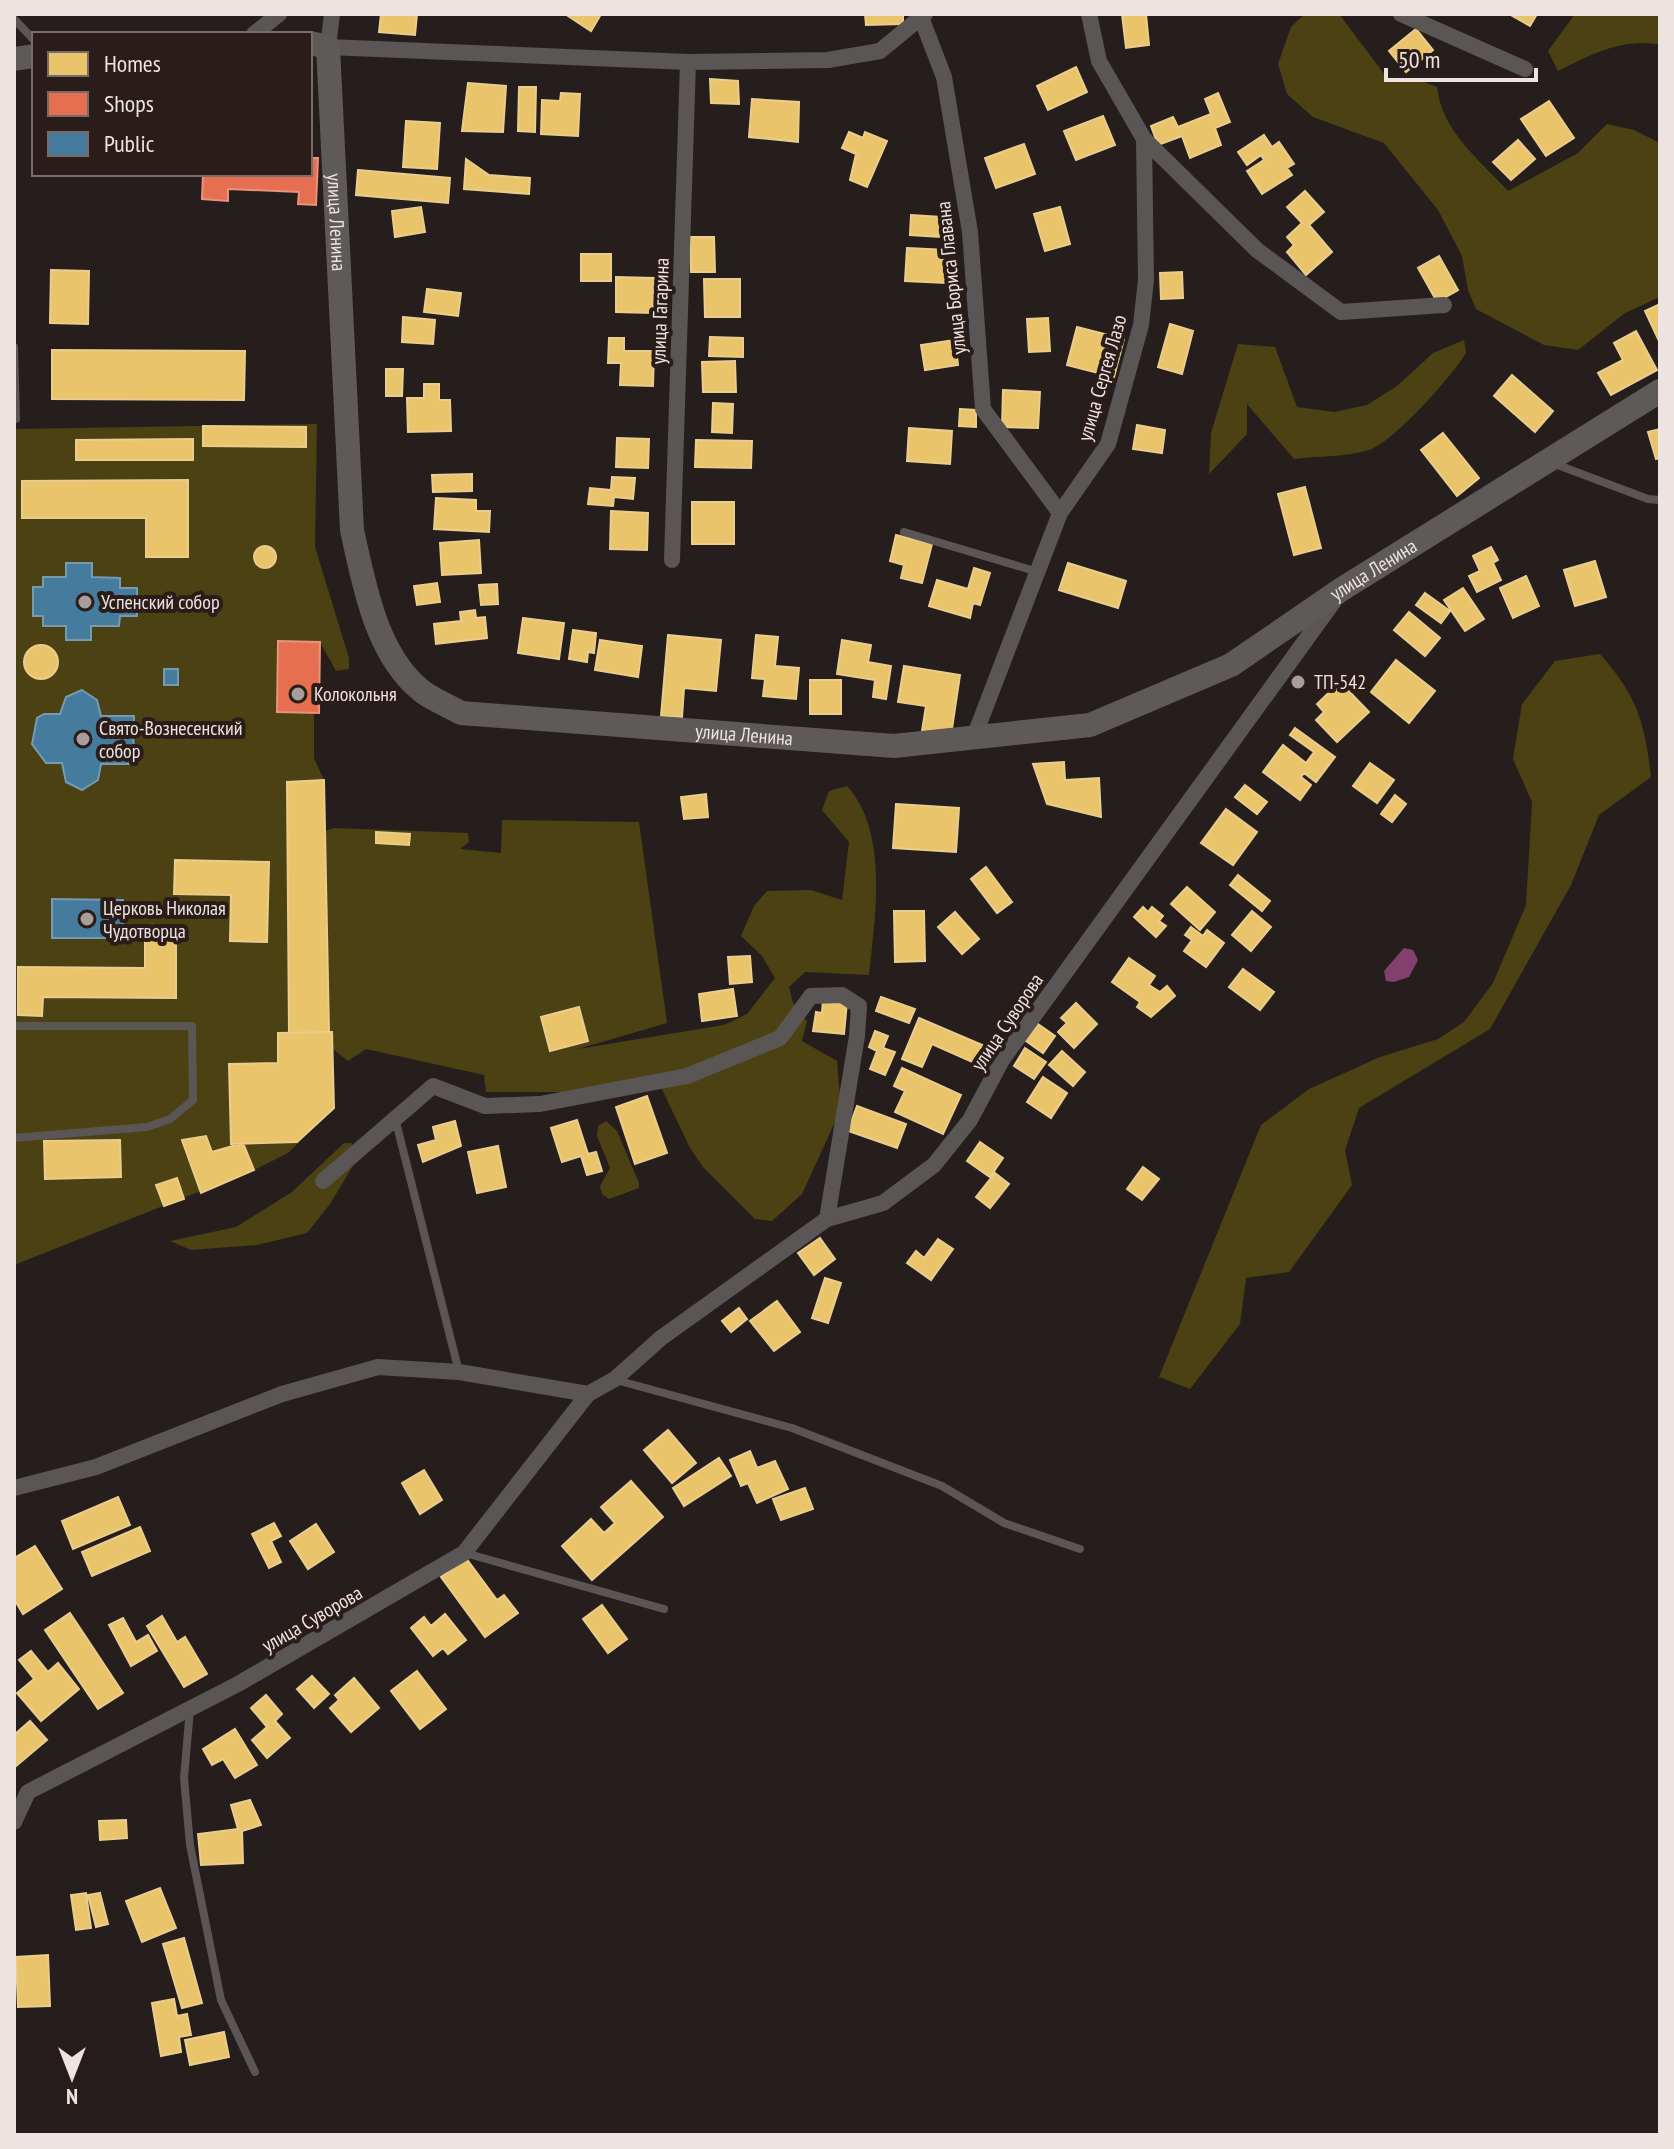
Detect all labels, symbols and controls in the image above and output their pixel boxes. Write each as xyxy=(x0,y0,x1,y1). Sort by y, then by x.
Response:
legend xyxy=(32,32,312,176)
scale bar xyxy=(1386,32,1536,82)
text: 50 m xyxy=(1398,44,1440,75)
text: Homes xyxy=(104,48,161,79)
text: Shops xyxy=(104,88,154,119)
text: Public xyxy=(104,128,155,159)
street label: улица Ленина xyxy=(321,173,352,272)
street label: улица Бориса Главана xyxy=(930,200,972,356)
street label: улица Гагарина xyxy=(645,257,675,365)
street label: улица Сергея Лазо xyxy=(1072,312,1132,444)
street label: улица Ленина xyxy=(1325,533,1422,607)
place label: Успенский собор xyxy=(101,589,220,615)
marker: Успенский собор xyxy=(76,593,94,611)
place label: ТП-542 xyxy=(1314,669,1366,695)
marker: ТП-542 xyxy=(1289,673,1307,691)
place label: Колокольня xyxy=(314,681,397,707)
marker: Колокольня xyxy=(289,685,307,703)
place label: Свято-Вознесенский собор xyxy=(99,715,243,764)
street label: улица Ленина xyxy=(694,718,794,751)
marker: Свято-Вознесенский собор xyxy=(74,730,92,748)
place label: Церковь Николая Чудотворца xyxy=(103,895,226,944)
marker: Церковь Николая Чудотворца xyxy=(78,910,96,928)
street label: улица Суворова xyxy=(965,968,1049,1076)
street label: улица Суворова xyxy=(257,1580,367,1658)
north arrow xyxy=(32,2037,112,2117)
text: N xyxy=(66,2083,78,2111)

